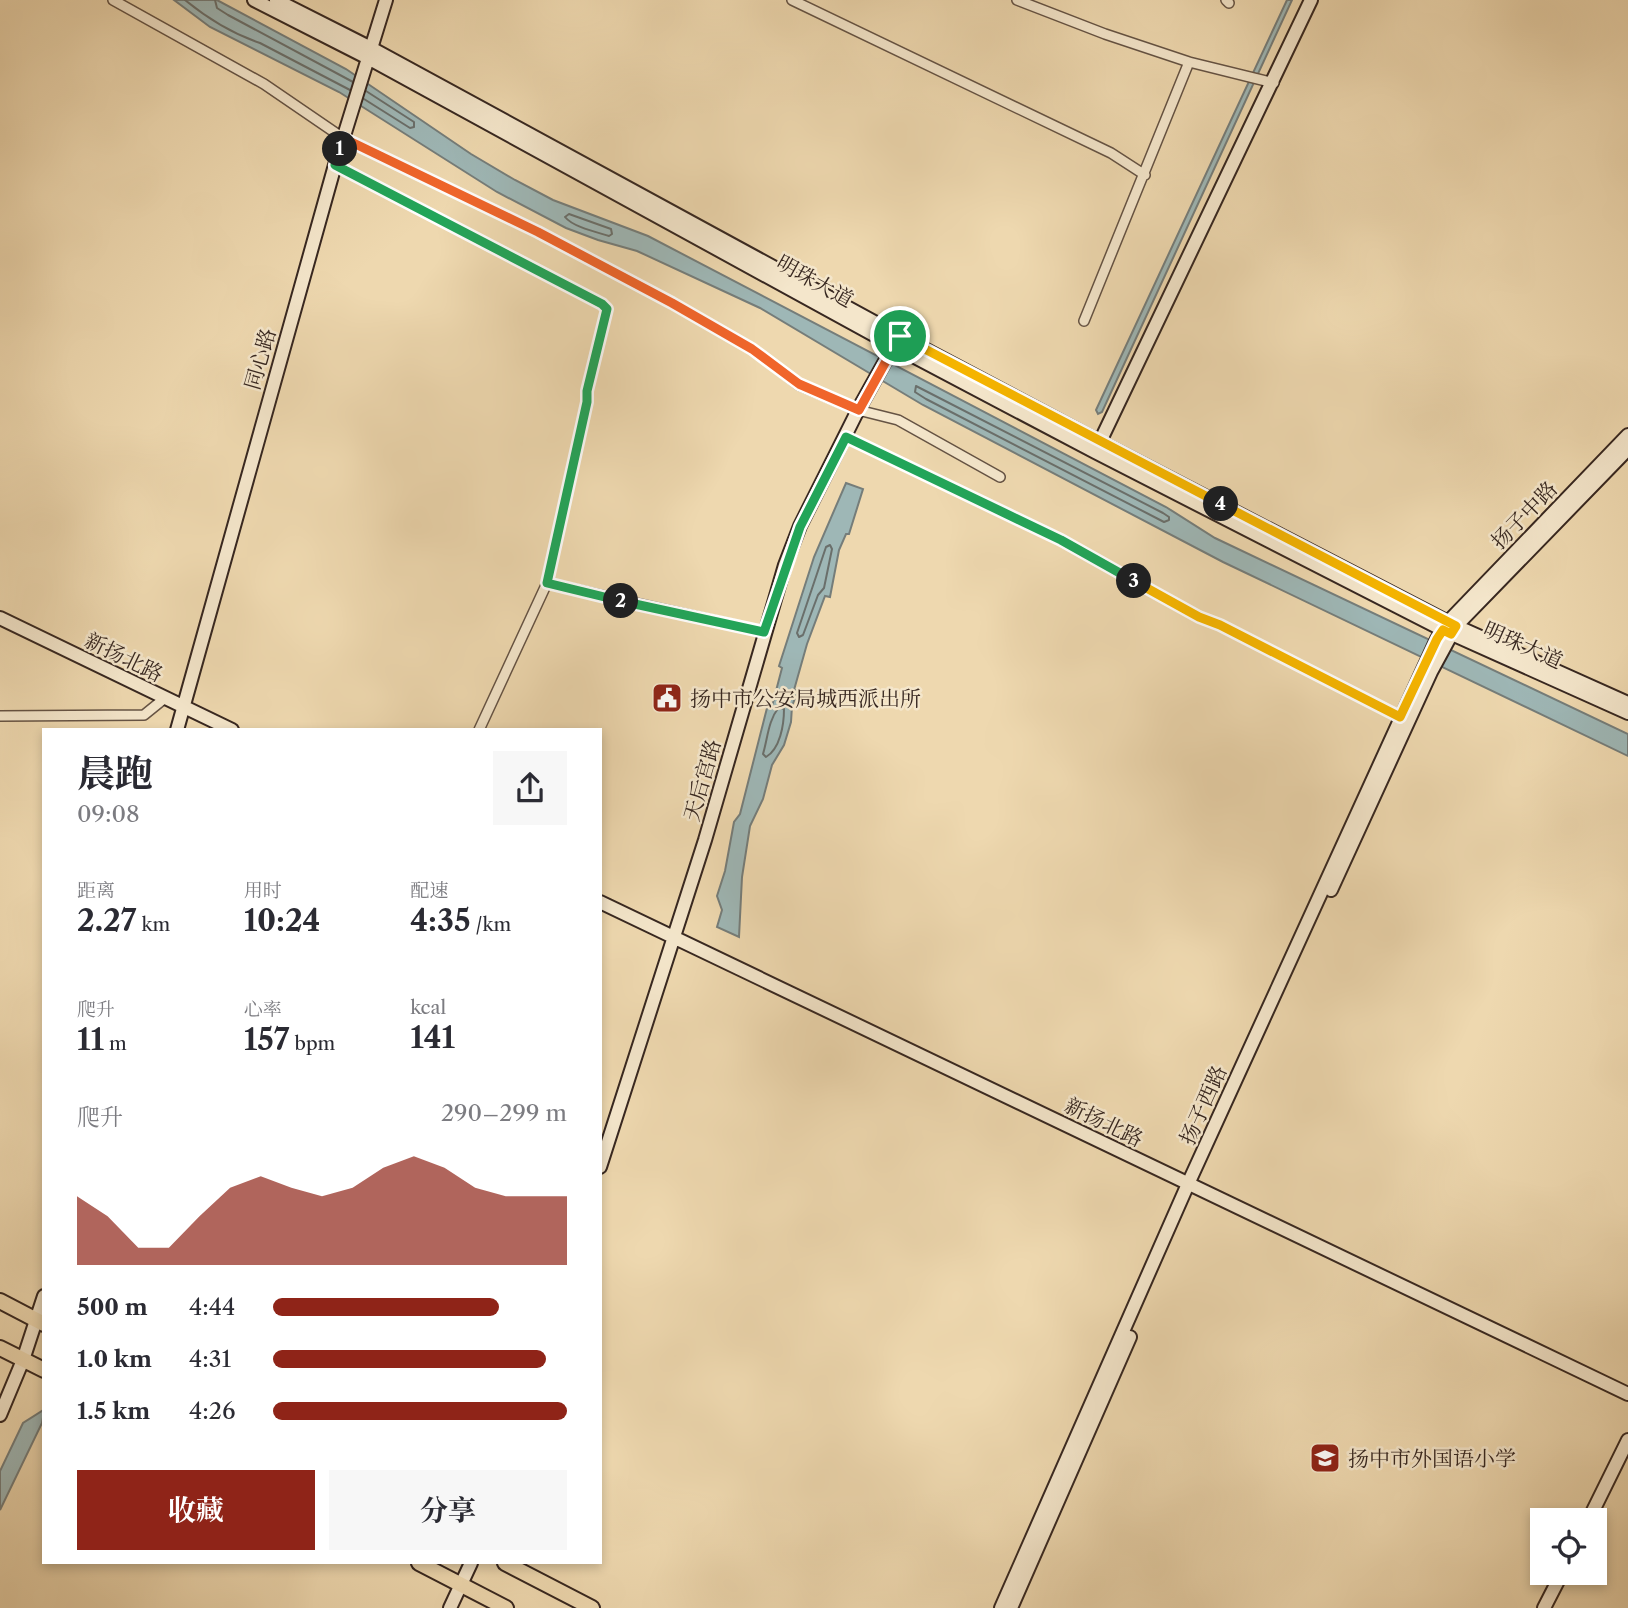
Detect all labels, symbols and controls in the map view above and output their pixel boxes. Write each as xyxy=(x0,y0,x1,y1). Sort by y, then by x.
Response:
pin: 1 xyxy=(322,132,358,166)
text: 1 xyxy=(335,137,344,160)
street label: 明珠大道 xyxy=(772,250,858,312)
pin xyxy=(870,306,930,366)
icon: arrive xyxy=(881,317,919,355)
street label: 同心路 xyxy=(239,325,281,393)
street label: 扬子中路 xyxy=(1486,476,1562,554)
pin: 4 xyxy=(1204,486,1238,522)
text: 4 xyxy=(1215,492,1226,515)
pin: 3 xyxy=(1116,564,1152,598)
text: 3 xyxy=(1128,569,1139,592)
pin: 2 xyxy=(604,584,638,618)
text: 2 xyxy=(615,589,626,612)
street label: 明珠大道 xyxy=(1480,616,1566,674)
street label: 新扬北路 xyxy=(81,627,167,687)
public building icon: 扬中市公安局城西派出所 xyxy=(650,681,684,715)
place label: 扬中市公安局城西派出所 xyxy=(690,686,921,711)
street label: 天后宫路 xyxy=(678,736,726,824)
text: 晨跑 xyxy=(77,750,153,797)
button: share xyxy=(493,751,567,825)
text: 09:08 xyxy=(77,800,140,828)
text: 距离 xyxy=(77,879,115,902)
text: 用时 xyxy=(244,879,282,902)
text: 配速 xyxy=(410,879,448,902)
text: 2.27 xyxy=(77,902,136,939)
text: 10:24 xyxy=(244,902,320,939)
text: 4:35 xyxy=(410,902,471,939)
text: km xyxy=(136,913,170,936)
text: /km xyxy=(471,913,511,936)
text: kcal xyxy=(410,996,446,1019)
text: 爬升 xyxy=(77,998,115,1021)
text: 心率 xyxy=(244,998,282,1021)
text: 141 xyxy=(410,1019,455,1056)
text: 11 xyxy=(77,1021,104,1058)
text: 157 xyxy=(244,1021,289,1058)
text: m xyxy=(104,1032,127,1055)
text: bpm xyxy=(289,1032,335,1055)
street label: 扬子西路 xyxy=(1174,1062,1232,1148)
street label: 新扬北路 xyxy=(1061,1092,1147,1152)
text: 290–299 m xyxy=(441,1099,567,1127)
text: 爬升 xyxy=(77,1103,123,1131)
text: 500 m xyxy=(77,1293,148,1321)
text: 4:44 xyxy=(189,1293,235,1321)
text: 1.0 km xyxy=(77,1345,152,1373)
text: 4:31 xyxy=(189,1345,231,1373)
text: 1.5 km xyxy=(77,1397,150,1425)
text: 4:26 xyxy=(189,1397,235,1425)
school or university icon: 扬中市外国语小学 xyxy=(1308,1441,1342,1475)
place label: 扬中市外国语小学 xyxy=(1348,1446,1516,1471)
button: 收藏 xyxy=(77,1470,315,1550)
button: 分享 xyxy=(329,1470,567,1550)
map controls xyxy=(1530,1508,1607,1585)
button: locate xyxy=(1530,1508,1607,1585)

